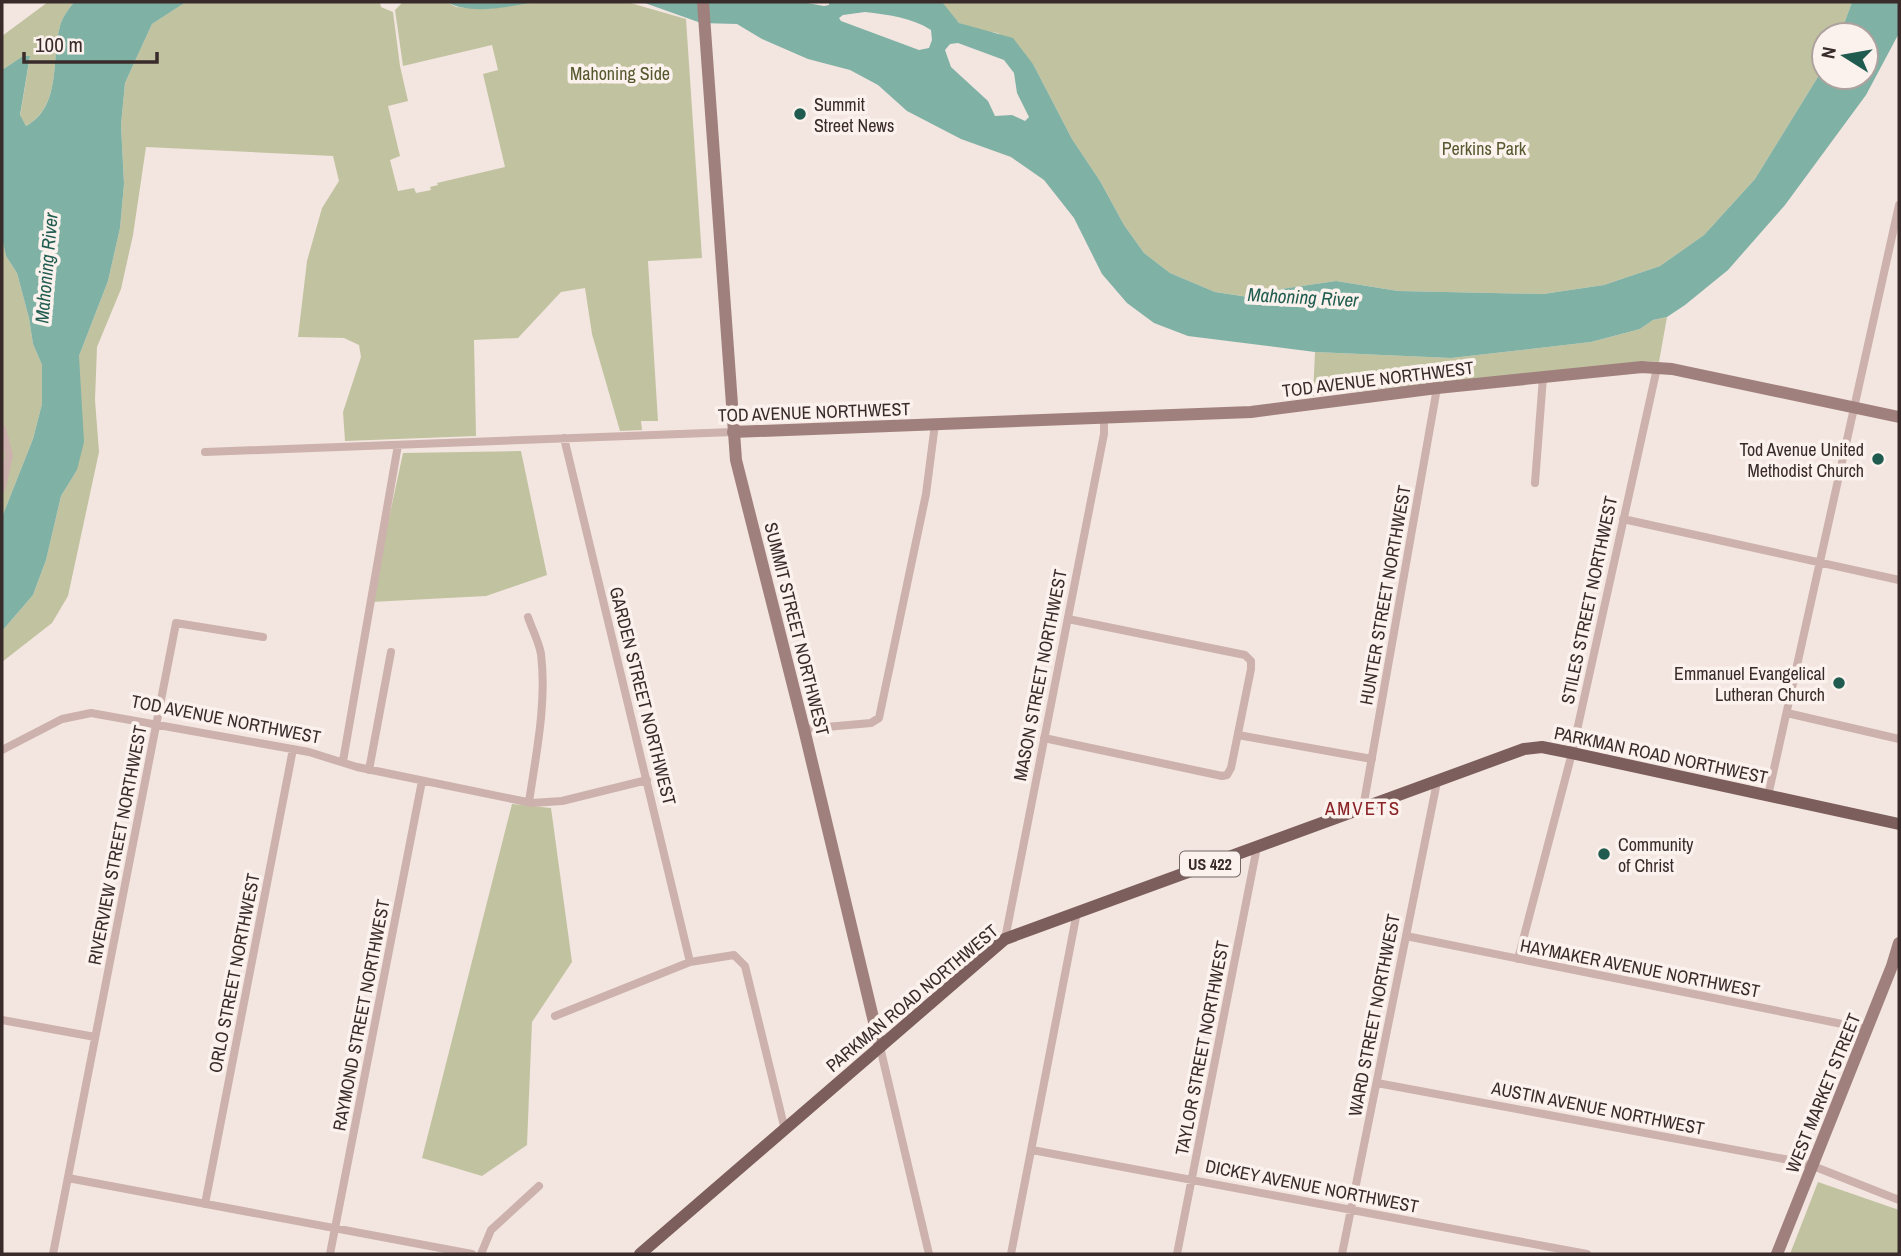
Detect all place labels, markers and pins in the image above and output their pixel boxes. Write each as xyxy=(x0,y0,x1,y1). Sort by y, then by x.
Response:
place label: Summit Street News xyxy=(814,92,894,138)
marker: Summit Street News xyxy=(792,106,808,122)
place label: Tod Avenue United Methodist Church xyxy=(1740,437,1864,483)
marker: Tod Avenue United Methodist Church xyxy=(1870,451,1886,467)
place label: Emmanuel Evangelical Lutheran Church xyxy=(1674,661,1825,707)
marker: Emmanuel Evangelical Lutheran Church xyxy=(1831,675,1847,691)
place label: Community of Christ xyxy=(1618,832,1694,878)
marker: Community of Christ xyxy=(1596,846,1612,862)

